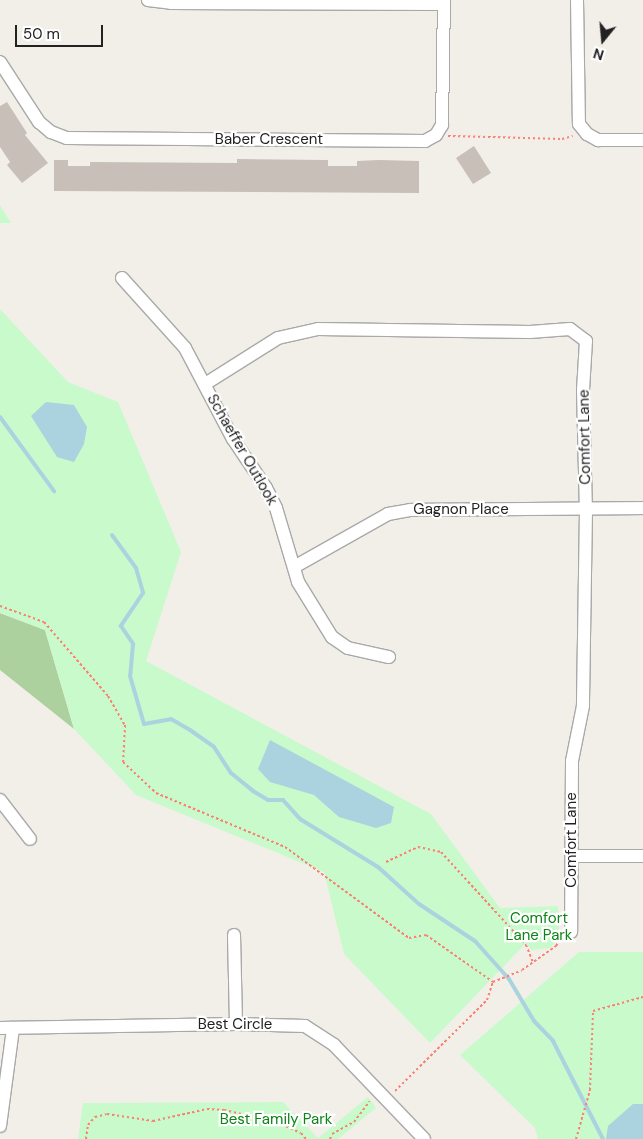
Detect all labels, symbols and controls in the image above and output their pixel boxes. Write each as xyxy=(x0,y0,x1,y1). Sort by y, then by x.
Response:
scale bar xyxy=(18,15,105,47)
north arrow xyxy=(578,15,628,65)
text: 50 m xyxy=(23,24,60,44)
text: N xyxy=(591,44,606,64)
street label: Baber Crescent xyxy=(215,131,323,149)
street label: Comfort Lane xyxy=(575,389,595,485)
street label: Schaeffer Outlook xyxy=(203,391,281,509)
street label: Gagnon Place xyxy=(413,501,509,519)
street label: Comfort Lane xyxy=(563,792,581,888)
park label: Comfort Lane Park xyxy=(506,909,572,944)
street label: Best Circle xyxy=(198,1016,272,1034)
park label: Best Family Park xyxy=(220,1111,332,1129)

